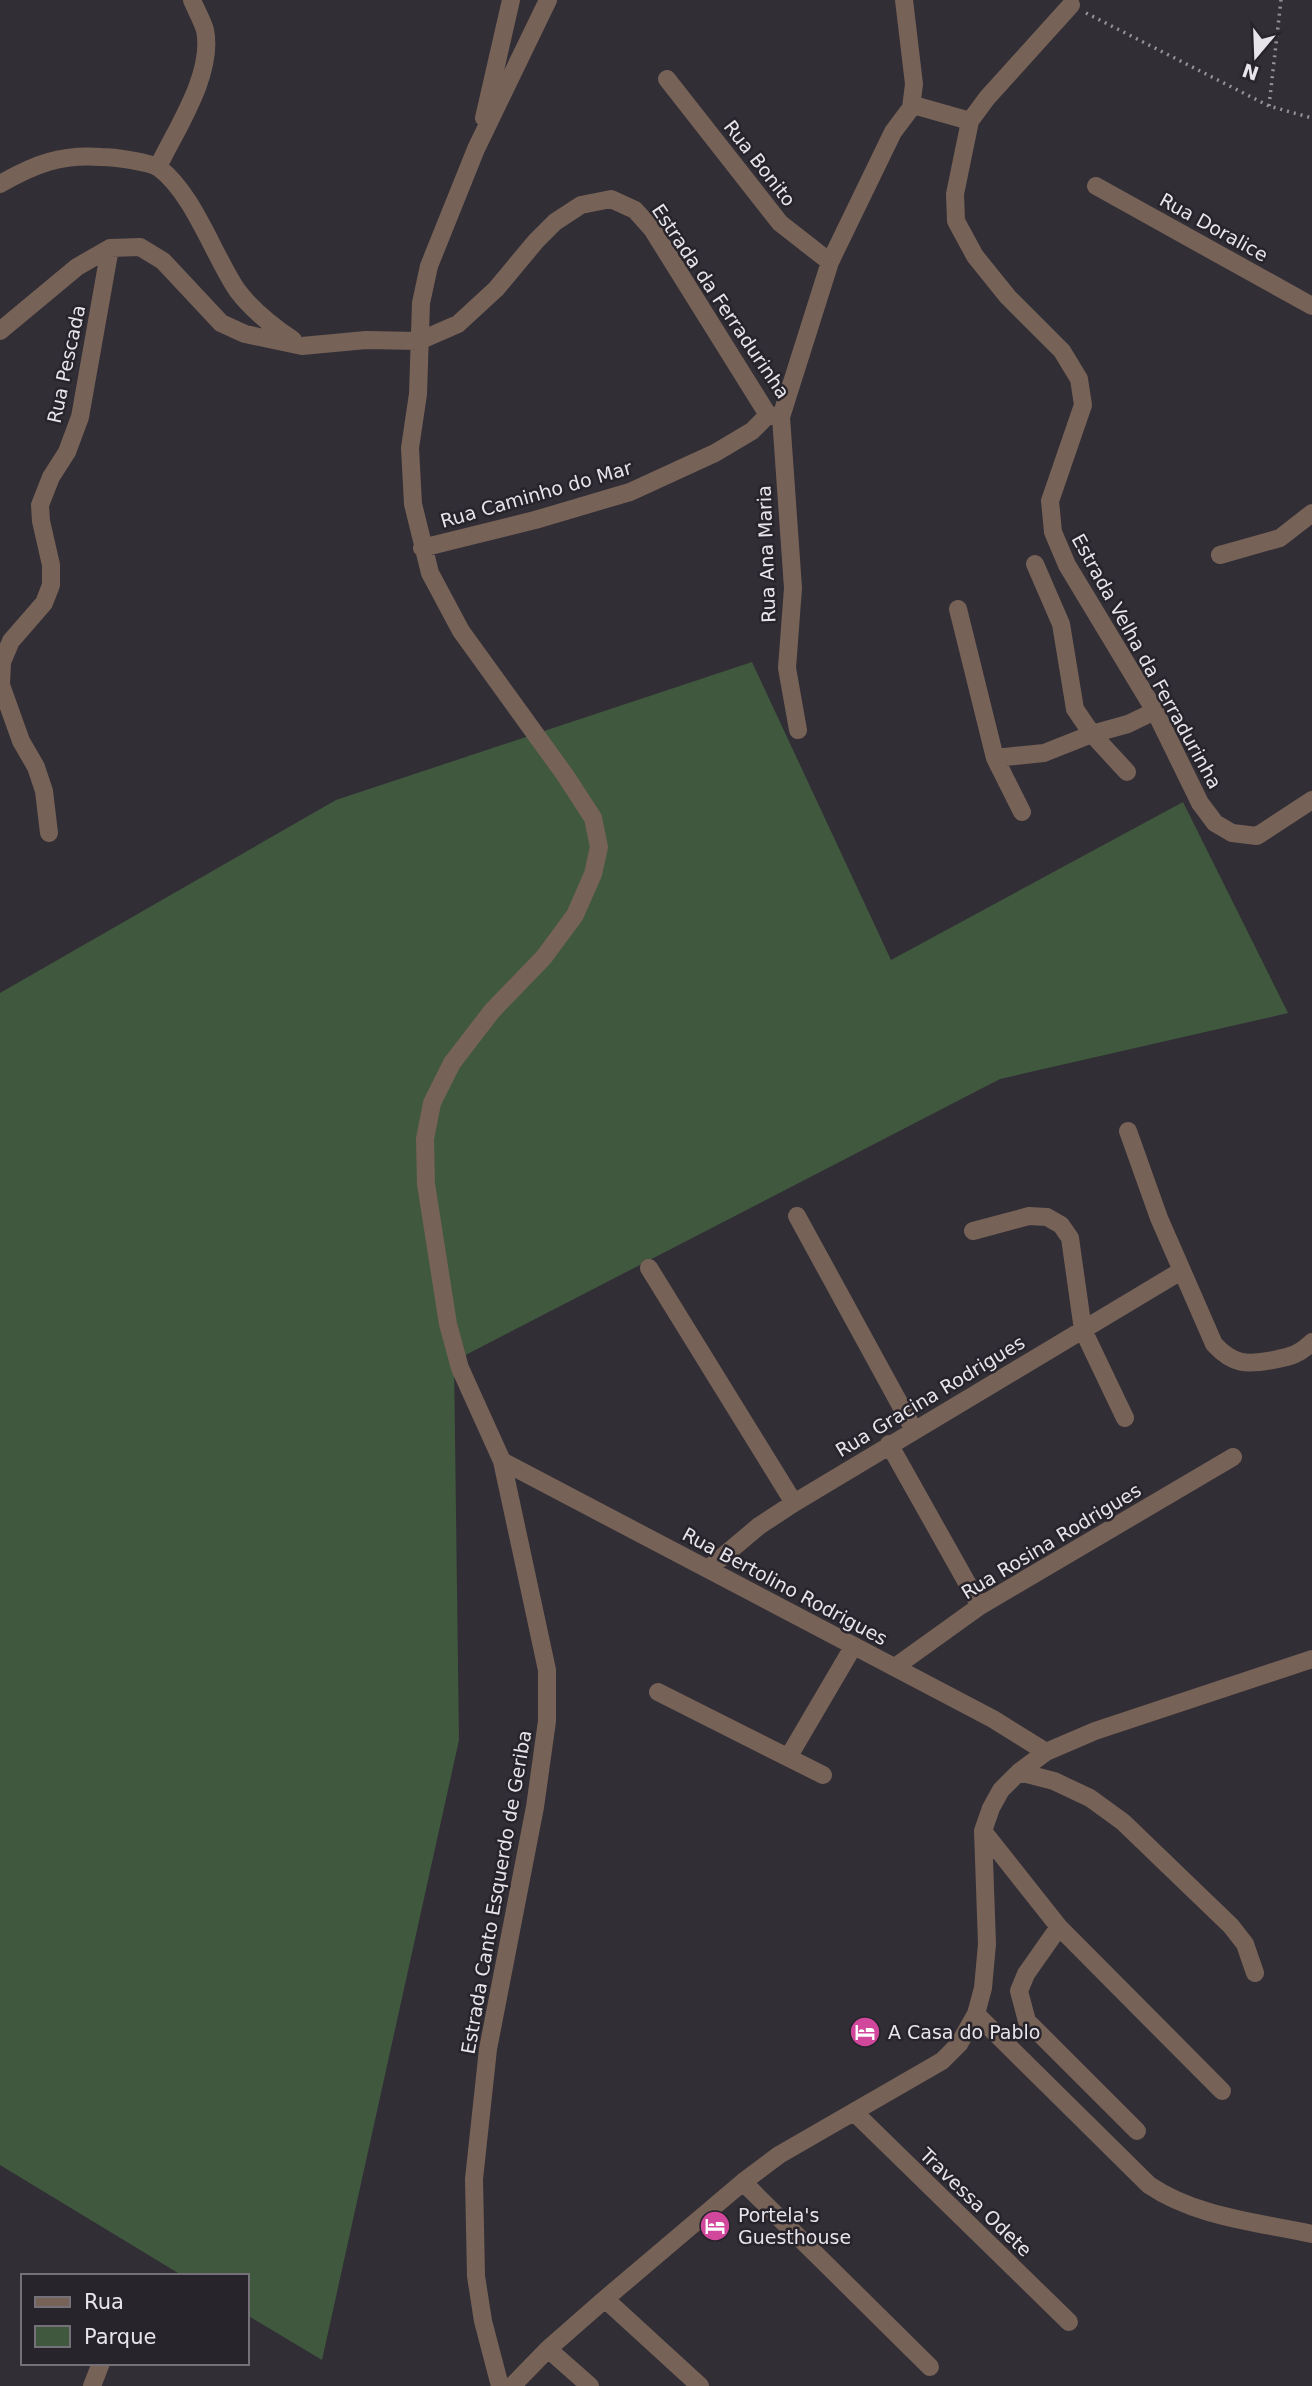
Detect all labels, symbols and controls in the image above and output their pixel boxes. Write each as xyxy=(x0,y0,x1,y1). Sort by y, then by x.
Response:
north arrow xyxy=(1221,21,1291,91)
text: N xyxy=(1239,59,1262,85)
street label: Rua Bonito xyxy=(720,116,800,210)
street label: Rua Doralice xyxy=(1156,188,1272,266)
street label: Estrada da Ferradurinha xyxy=(648,200,794,402)
street label: Rua Pescada xyxy=(43,303,89,425)
street label: Rua Caminho do Mar xyxy=(438,456,634,532)
street label: Rua Ana Maria xyxy=(753,485,779,623)
street label: Estrada Velha da Ferradurinha xyxy=(1068,530,1226,792)
street label: Rua Gracina Rodrigues xyxy=(832,1331,1028,1461)
street label: Rua Rosina Rodrigues xyxy=(957,1479,1145,1603)
street label: Rua Bertolino Rodrigues xyxy=(679,1523,891,1649)
street label: Estrada Canto Esquerdo de Geriba xyxy=(457,1728,535,2056)
hotel icon: A Casa do Pablo xyxy=(848,2015,882,2049)
place label: A Casa do Pablo xyxy=(888,2021,1040,2043)
street label: Travessa Odete xyxy=(915,2142,1036,2261)
place label: Portela's Guesthouse xyxy=(738,2204,851,2248)
hotel icon: Portela's Guesthouse xyxy=(698,2209,732,2243)
legend xyxy=(21,2274,248,2365)
text: Rua xyxy=(84,2290,124,2314)
text: Parque xyxy=(84,2325,156,2349)

